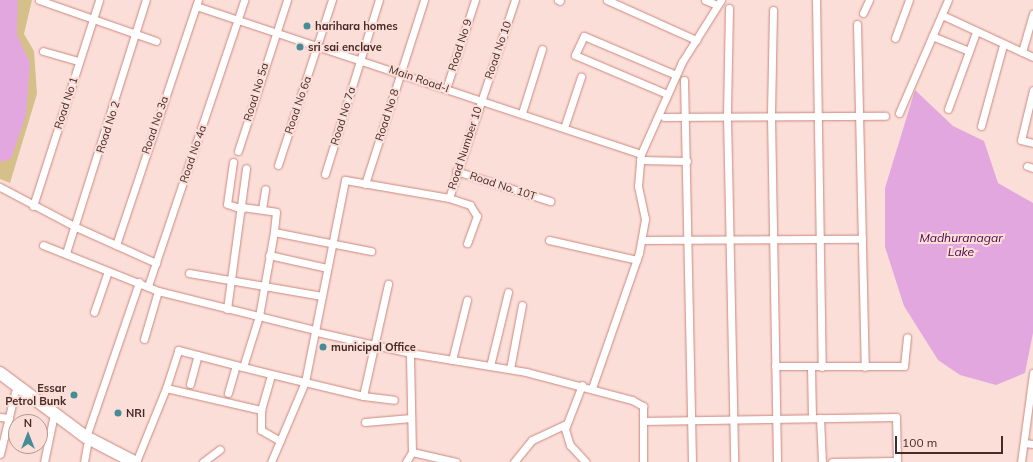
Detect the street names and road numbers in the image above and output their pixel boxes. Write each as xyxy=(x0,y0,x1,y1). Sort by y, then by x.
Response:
street label: Road No 9 xyxy=(445,17,475,73)
street label: Road No 10 xyxy=(482,19,514,81)
street label: Road No 5a xyxy=(241,61,271,123)
street label: Main Road-I xyxy=(387,63,451,95)
street label: Road No 6a xyxy=(282,74,314,136)
street label: Road No 1 xyxy=(51,75,81,131)
street label: Road No 7a xyxy=(328,85,358,147)
street label: Road No 8 xyxy=(372,87,402,143)
street label: Road No 3a xyxy=(139,94,171,156)
street label: Road No 2 xyxy=(93,99,123,155)
street label: Road Number 10 xyxy=(445,105,485,191)
street label: Road No 4a xyxy=(177,123,209,185)
street label: Road No. 10T xyxy=(468,169,538,203)

